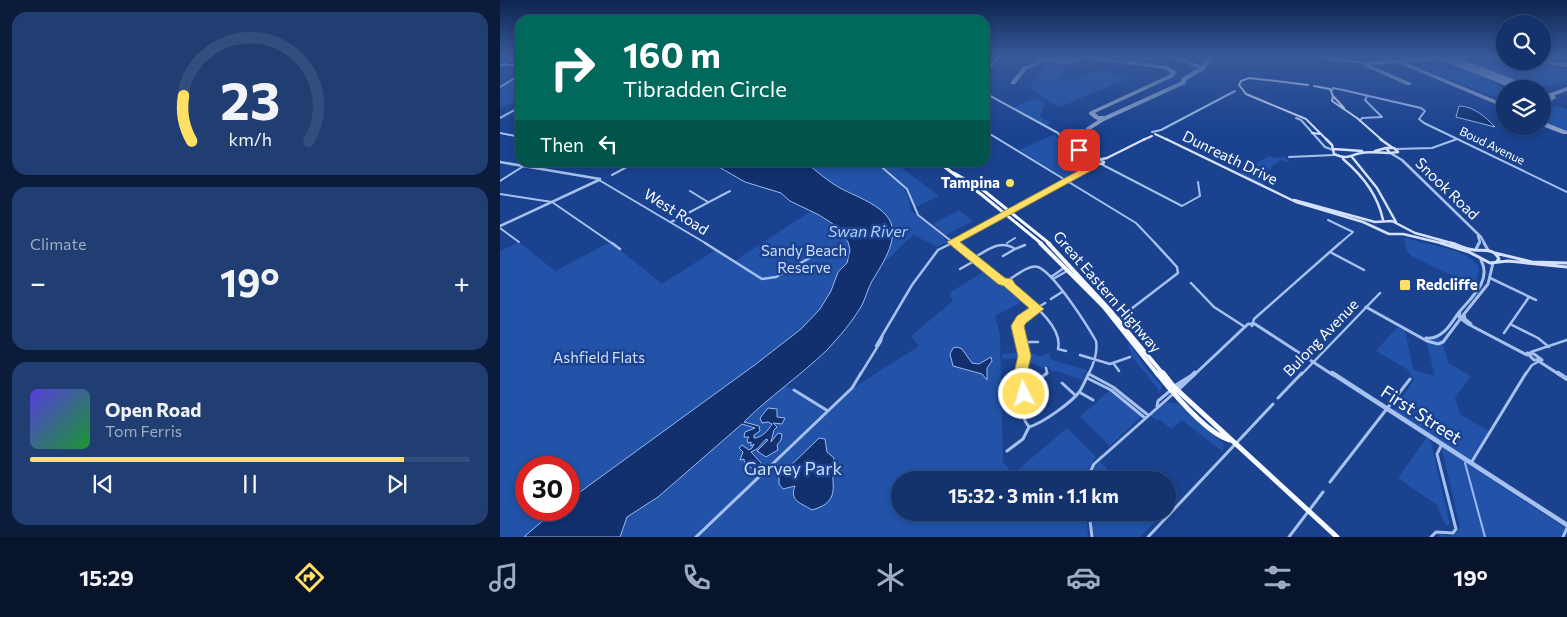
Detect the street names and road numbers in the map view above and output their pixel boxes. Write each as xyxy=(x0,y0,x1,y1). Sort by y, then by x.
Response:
street label: Boud Avenue xyxy=(1458,123,1527,167)
street label: Dunreath Drive xyxy=(1180,126,1281,188)
street label: Snook Road xyxy=(1412,154,1483,223)
street label: West Road xyxy=(641,184,712,238)
street label: Great Eastern Highway xyxy=(1050,227,1166,356)
street label: Bulong Avenue xyxy=(1279,295,1362,380)
street label: First Street xyxy=(1377,380,1466,448)

